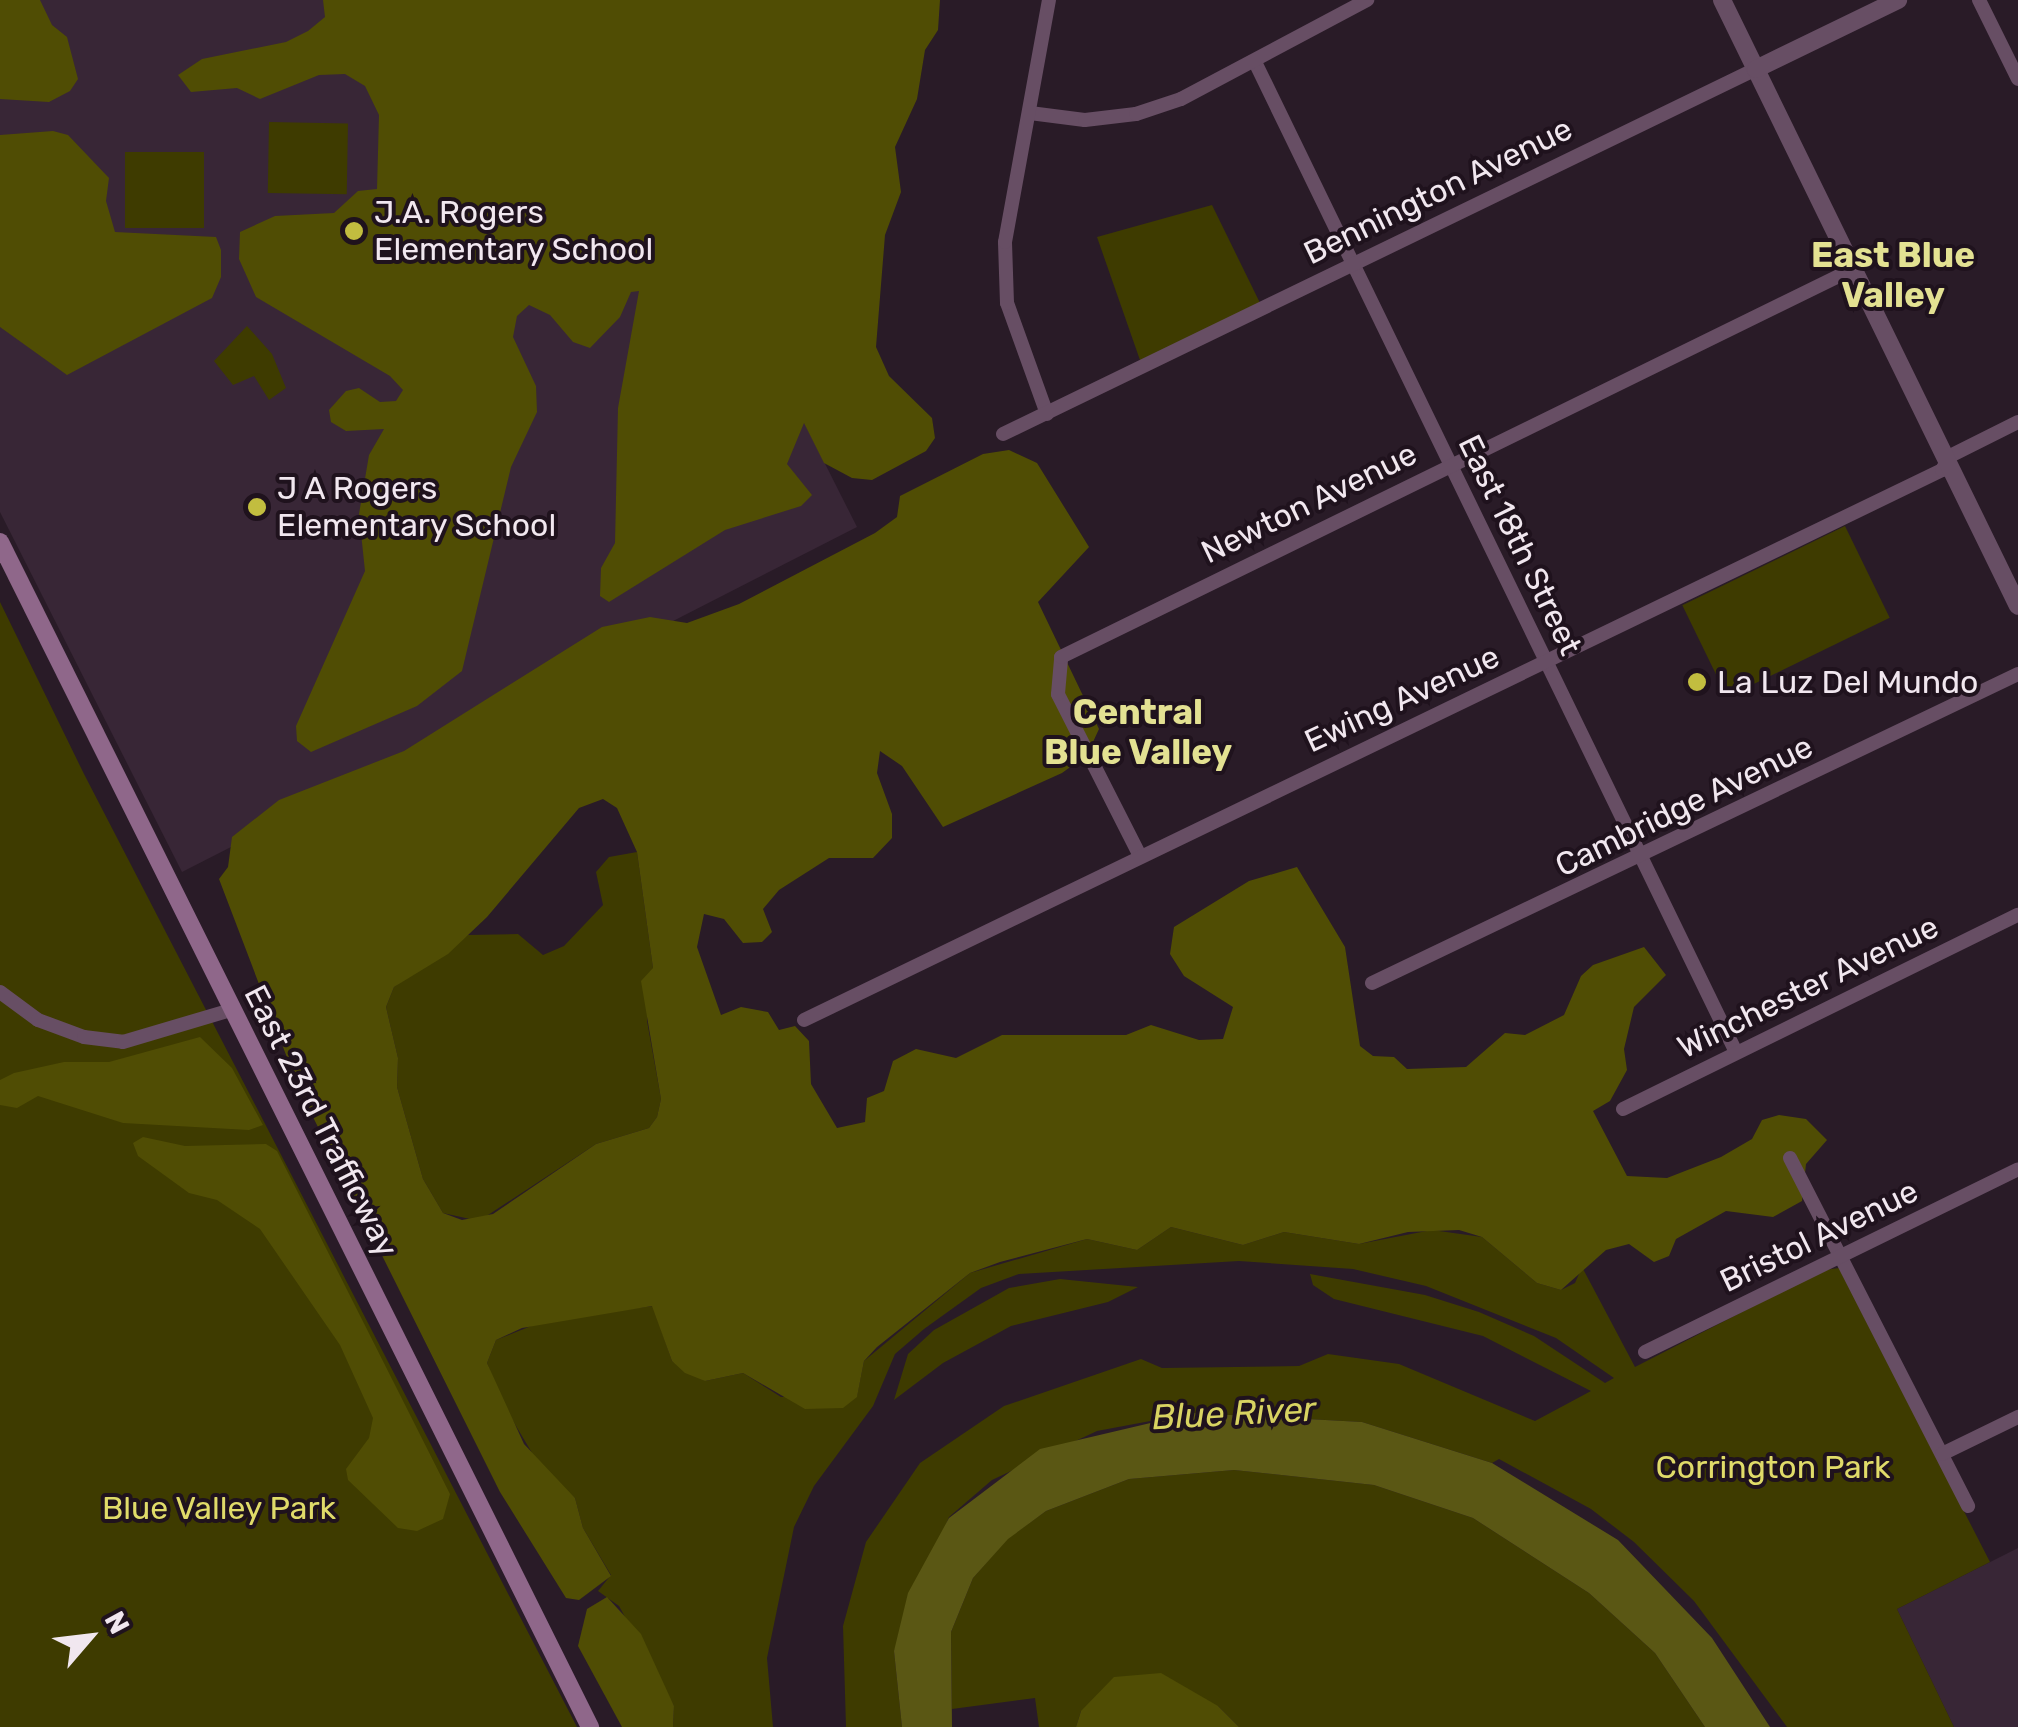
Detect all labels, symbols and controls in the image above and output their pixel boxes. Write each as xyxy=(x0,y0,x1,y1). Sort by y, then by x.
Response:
street label: Bennington Avenue xyxy=(1297,109,1579,273)
place label: J.A. Rogers Elementary School xyxy=(374,194,654,269)
marker: J.A. Rogers Elementary School xyxy=(343,220,365,242)
district label: East Blue Valley xyxy=(1811,234,1975,316)
street label: East 18th Street xyxy=(1450,429,1590,661)
street label: Newton Avenue xyxy=(1195,434,1423,572)
place label: J A Rogers Elementary School xyxy=(277,470,557,545)
marker: J A Rogers Elementary School xyxy=(246,496,268,518)
street label: Ewing Avenue xyxy=(1298,637,1506,761)
place label: La Luz Del Mundo xyxy=(1717,663,1978,701)
marker: La Luz Del Mundo xyxy=(1686,671,1708,693)
district label: Central Blue Valley xyxy=(1043,691,1233,773)
street label: Cambridge Avenue xyxy=(1549,727,1819,885)
street label: Winchester Avenue xyxy=(1671,907,1945,1067)
street label: East 23rd Trafficway xyxy=(236,978,406,1264)
street label: Bristol Avenue xyxy=(1713,1171,1925,1301)
water label: Blue River xyxy=(1151,1388,1317,1438)
park label: Corrington Park xyxy=(1656,1448,1890,1486)
park label: Blue Valley Park xyxy=(101,1489,337,1527)
north arrow xyxy=(40,1587,140,1687)
text: N xyxy=(98,1606,136,1639)

